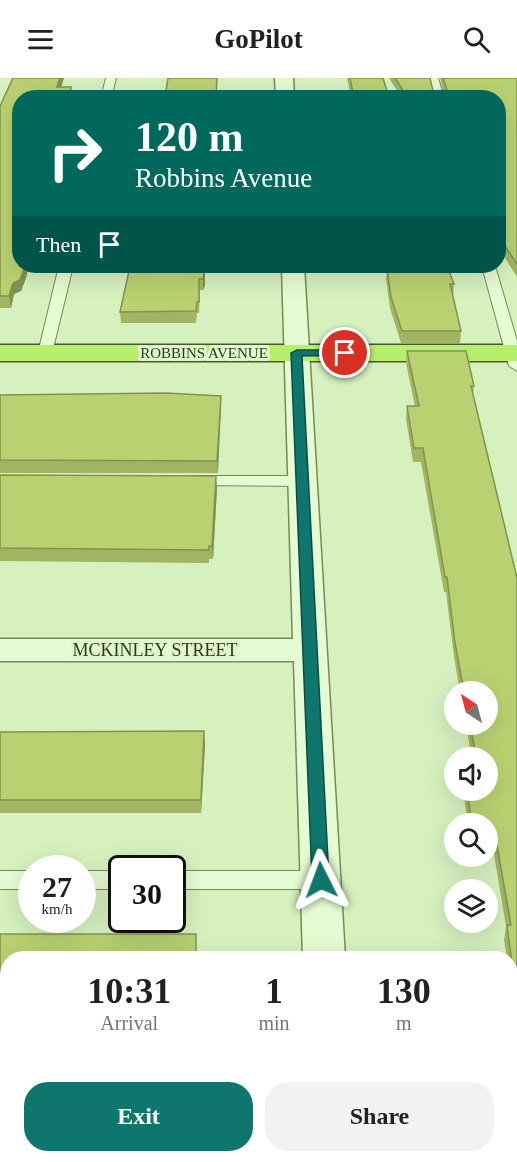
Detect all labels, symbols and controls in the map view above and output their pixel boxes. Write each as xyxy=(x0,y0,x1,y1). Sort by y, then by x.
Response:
icon: menu xyxy=(24,23,57,56)
icon: search xyxy=(460,23,493,56)
text: GoPilot xyxy=(214,24,303,54)
icon: right xyxy=(36,114,114,192)
text: 120 m xyxy=(135,114,244,160)
text: Robbins Avenue xyxy=(135,163,312,193)
icon: arrive xyxy=(93,228,126,261)
text: Then xyxy=(36,232,81,257)
pin xyxy=(319,327,370,378)
icon: arrive xyxy=(328,336,361,369)
street label: ROBBINS AVENUE xyxy=(140,345,268,361)
street label: MCKINLEY STREET xyxy=(73,640,237,660)
north arrow xyxy=(444,681,498,735)
map controls xyxy=(444,681,498,933)
button: sound xyxy=(444,747,498,801)
button: search xyxy=(444,813,498,867)
position arrow xyxy=(289,848,353,912)
speed limit sign: 30 xyxy=(108,855,186,933)
text: 27 xyxy=(42,870,72,903)
button: layers xyxy=(444,879,498,933)
text: km/h xyxy=(42,901,72,917)
text: 10:31 xyxy=(87,971,171,1011)
text: 1 xyxy=(265,971,283,1011)
text: 130 xyxy=(377,971,431,1011)
text: Arrival xyxy=(100,1012,158,1034)
text: min xyxy=(258,1012,290,1034)
text: m xyxy=(396,1012,412,1034)
button: Exit xyxy=(24,1082,253,1151)
button: Share xyxy=(265,1082,494,1151)

